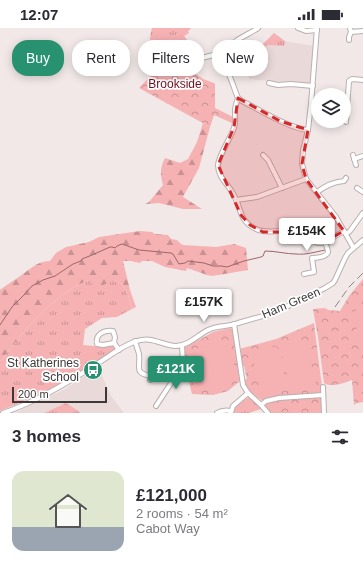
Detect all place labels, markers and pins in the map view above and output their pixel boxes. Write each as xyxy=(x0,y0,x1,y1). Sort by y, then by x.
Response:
pin: £154K xyxy=(279,218,335,252)
pin: £157K xyxy=(176,289,232,323)
place label: St Katherines School xyxy=(7,356,79,384)
pin: £121K xyxy=(148,356,204,390)
bus stop icon: St Katherines School xyxy=(82,359,104,381)

